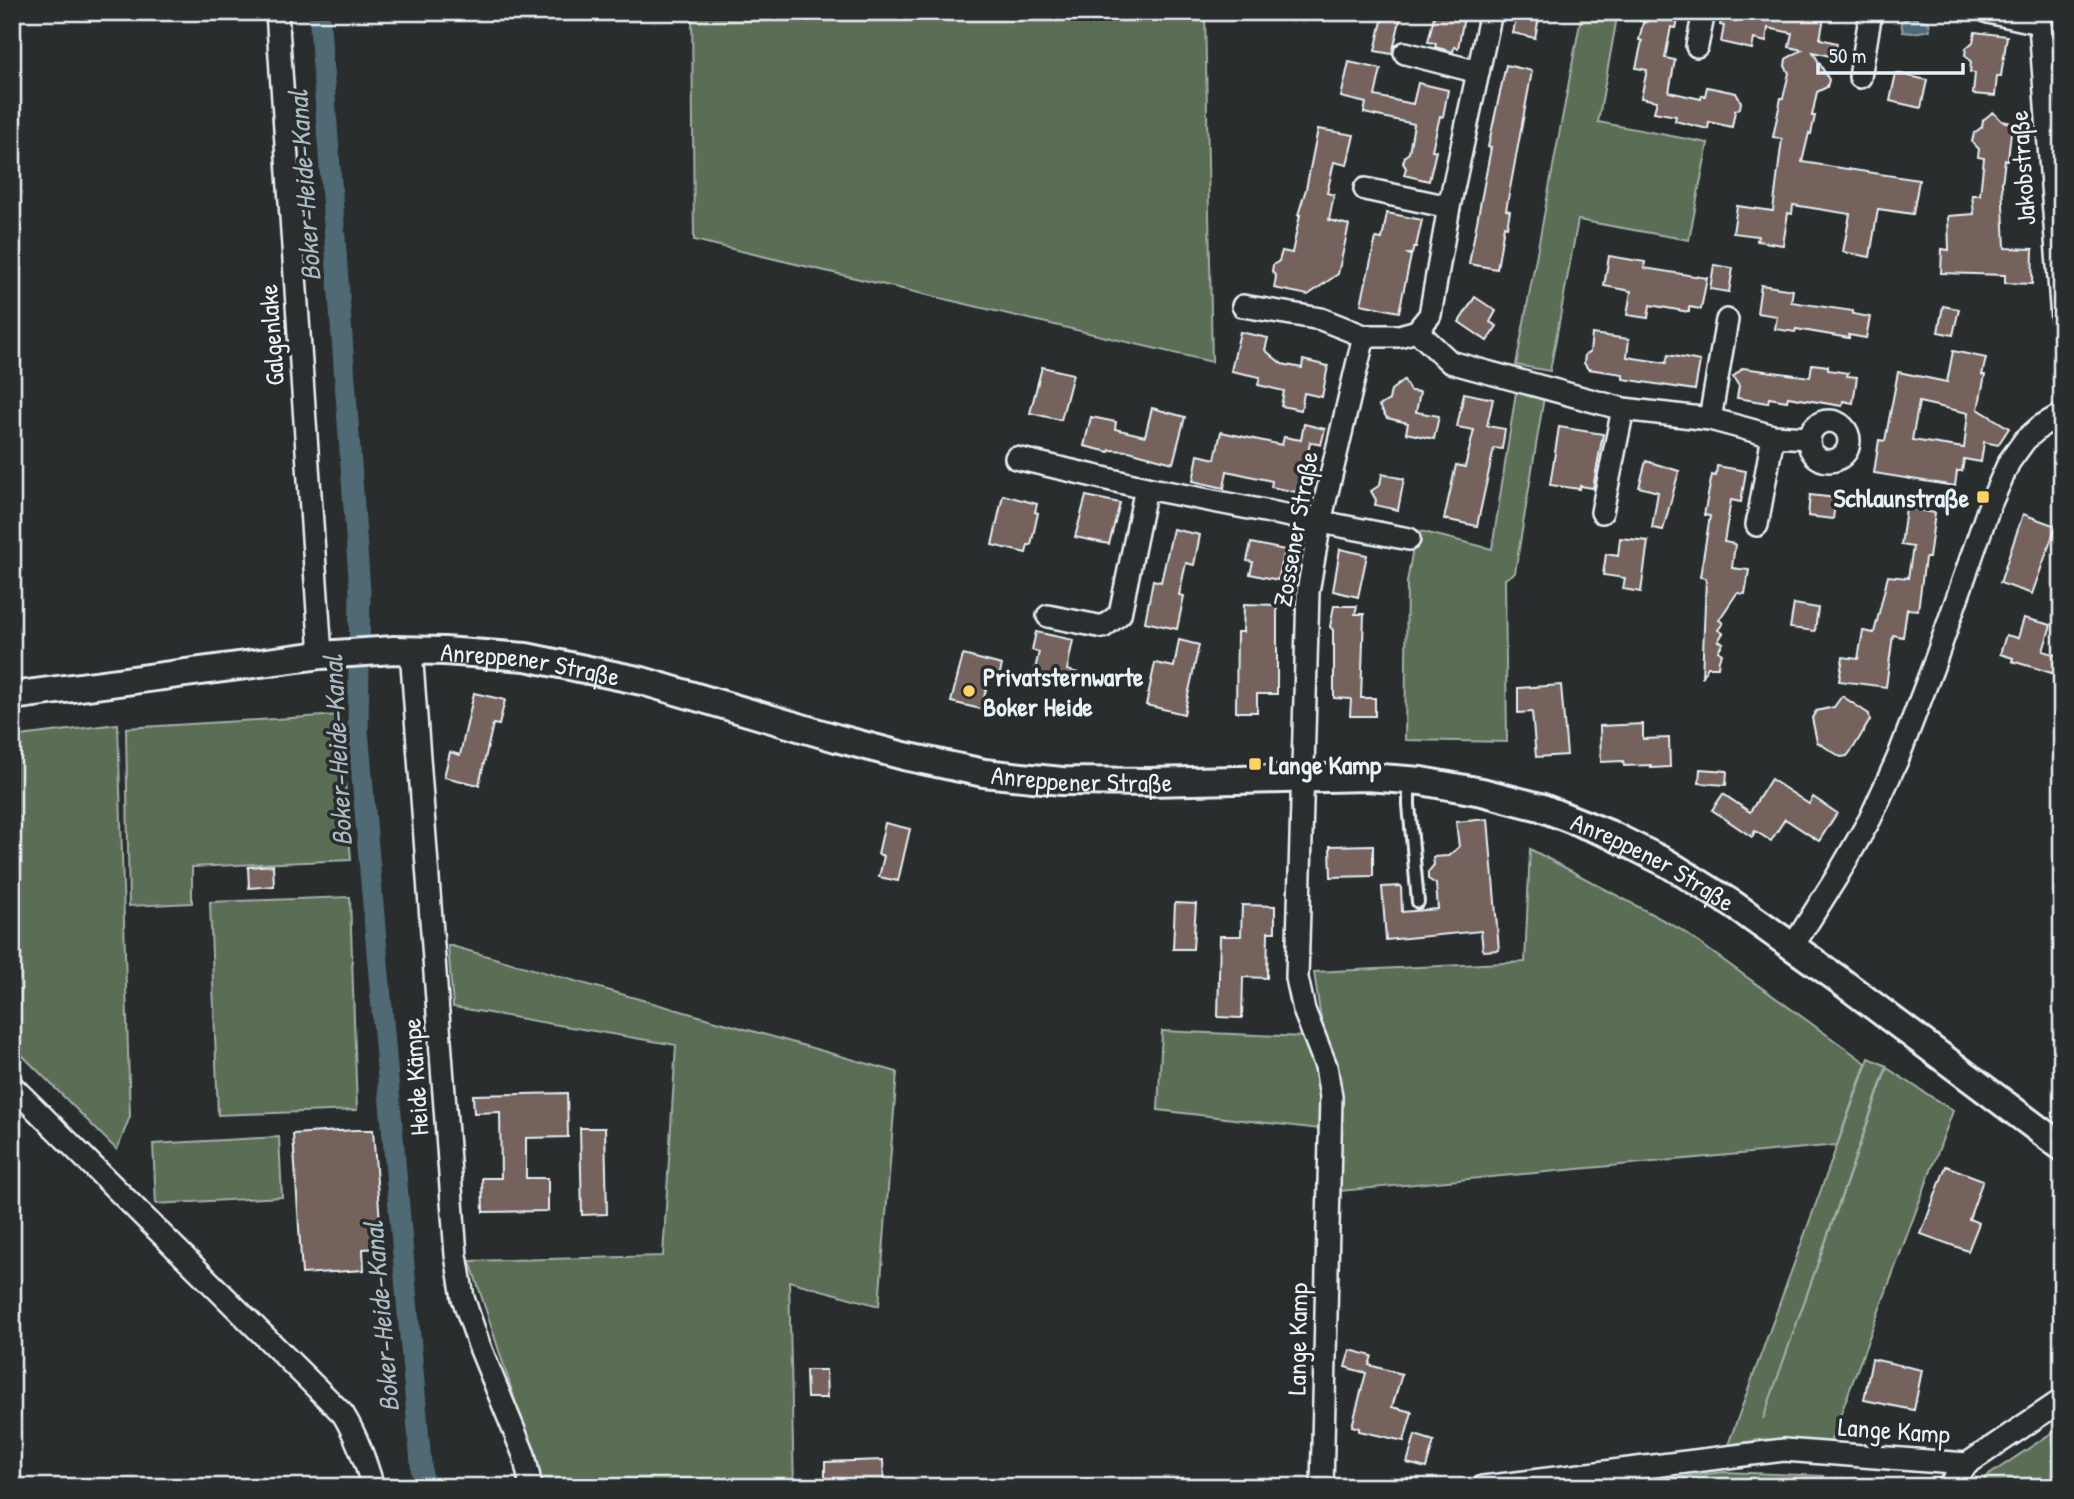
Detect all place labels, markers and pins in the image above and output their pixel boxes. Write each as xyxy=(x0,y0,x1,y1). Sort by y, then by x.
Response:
place label: Schlaunstraße xyxy=(1834,480,1970,516)
marker: Schlaunstraße xyxy=(1975,489,1991,505)
place label: Privatsternwarte Boker Heide xyxy=(983,659,1144,724)
marker: Privatsternwarte Boker Heide xyxy=(961,683,977,699)
place label: Lange Kamp xyxy=(1269,747,1382,783)
marker: Lange Kamp xyxy=(1247,756,1263,772)

